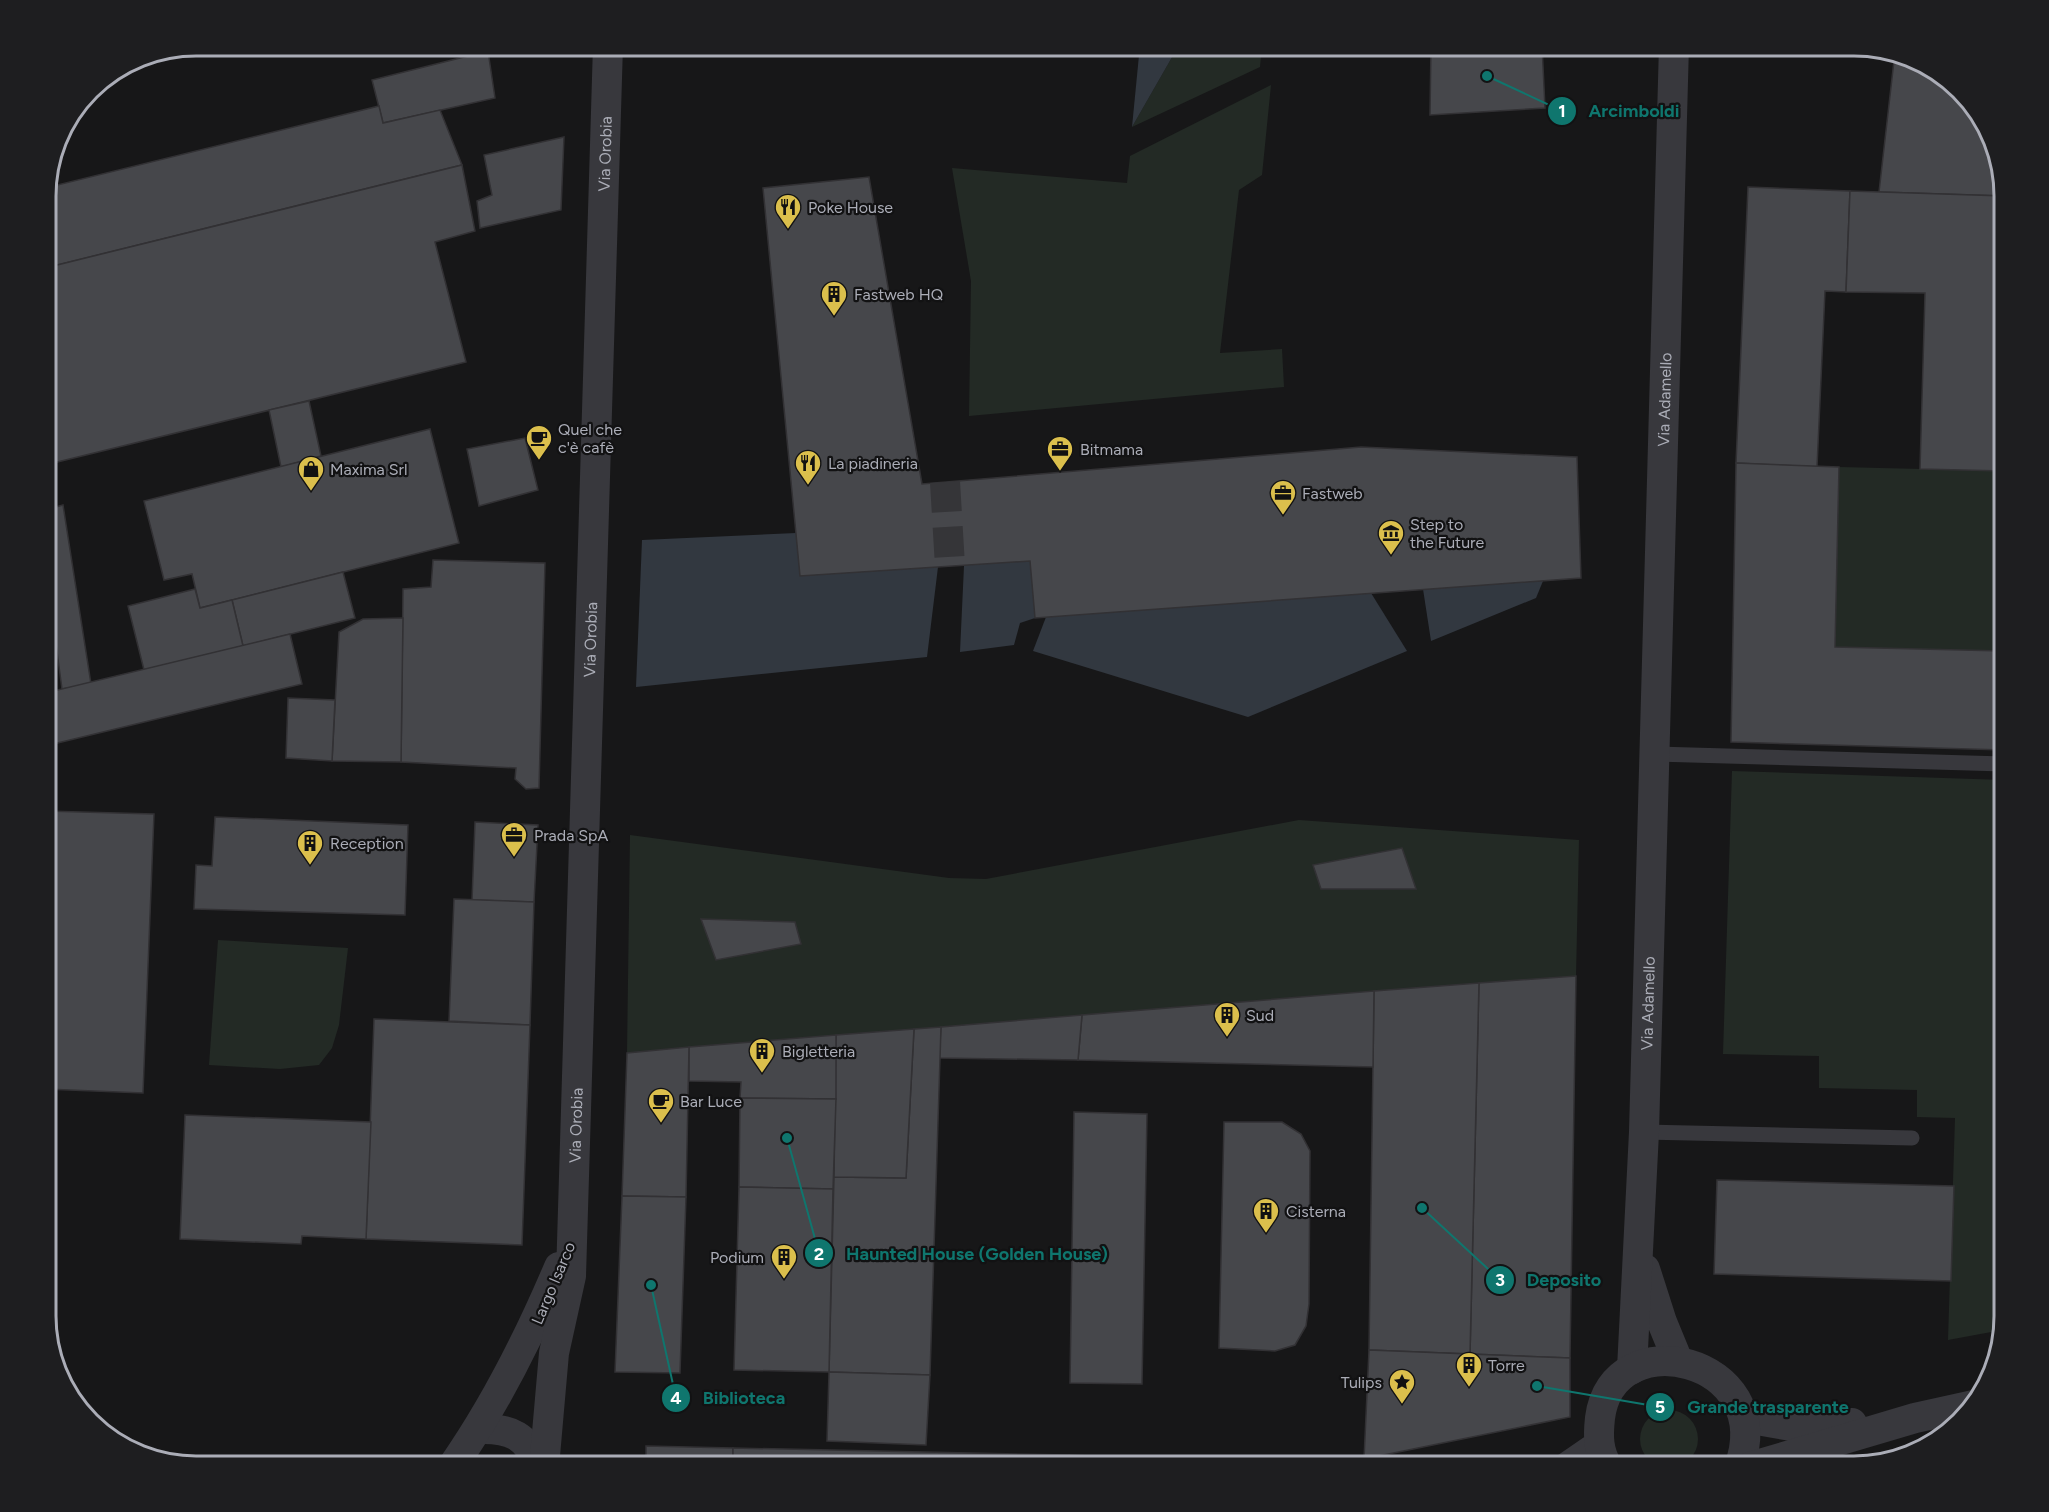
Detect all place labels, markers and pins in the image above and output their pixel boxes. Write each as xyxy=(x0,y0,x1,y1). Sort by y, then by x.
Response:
callout: Arcimboldi xyxy=(1547,93,1692,129)
restaurant icon: Poke House xyxy=(773,192,803,230)
place label: Poke House xyxy=(808,198,893,217)
building icon: Fastweb HQ xyxy=(819,279,849,317)
place label: Fastweb HQ xyxy=(854,285,943,304)
place label: Quel che c'è cafè xyxy=(558,420,622,457)
cafe icon: Quel che c'è cafè xyxy=(524,423,554,461)
office icon: Bitmama xyxy=(1045,434,1075,472)
place label: Bitmama xyxy=(1080,440,1143,459)
restaurant icon: La piadineria xyxy=(793,448,823,486)
shop icon: Maxima Srl xyxy=(296,454,326,492)
place label: La piadineria xyxy=(828,454,918,473)
place label: Maxima Srl xyxy=(330,460,408,479)
office icon: Fastweb xyxy=(1268,478,1298,516)
place label: Fastweb xyxy=(1302,484,1363,503)
place label: Step to the Future xyxy=(1410,515,1485,552)
museum icon: Step to the Future xyxy=(1376,518,1406,556)
office icon: Prada SpA xyxy=(499,820,529,858)
place label: Prada SpA xyxy=(534,826,609,845)
building icon: Reception xyxy=(295,828,325,866)
place label: Reception xyxy=(330,834,404,853)
building icon: Sud xyxy=(1212,1000,1242,1038)
place label: Sud xyxy=(1246,1006,1274,1025)
building icon: Bigletteria xyxy=(747,1036,777,1074)
place label: Bigletteria xyxy=(782,1042,855,1061)
cafe icon: Bar Luce xyxy=(646,1086,676,1124)
place label: Bar Luce xyxy=(680,1092,742,1111)
building icon: Cisterna xyxy=(1251,1196,1281,1234)
place label: Cisterna xyxy=(1286,1202,1346,1221)
callout: Haunted House (Golden House) xyxy=(804,1235,1120,1271)
building icon: Podium xyxy=(769,1242,799,1280)
place label: Podium xyxy=(710,1248,764,1267)
callout: Deposito xyxy=(1485,1262,1614,1298)
building icon: Torre xyxy=(1454,1350,1484,1388)
place label: Torre xyxy=(1488,1356,1525,1375)
place icon: Tulips xyxy=(1387,1367,1417,1405)
place label: Tulips xyxy=(1341,1373,1382,1392)
callout: Biblioteca xyxy=(661,1380,797,1416)
callout: Grande trasparente xyxy=(1645,1389,1861,1425)

